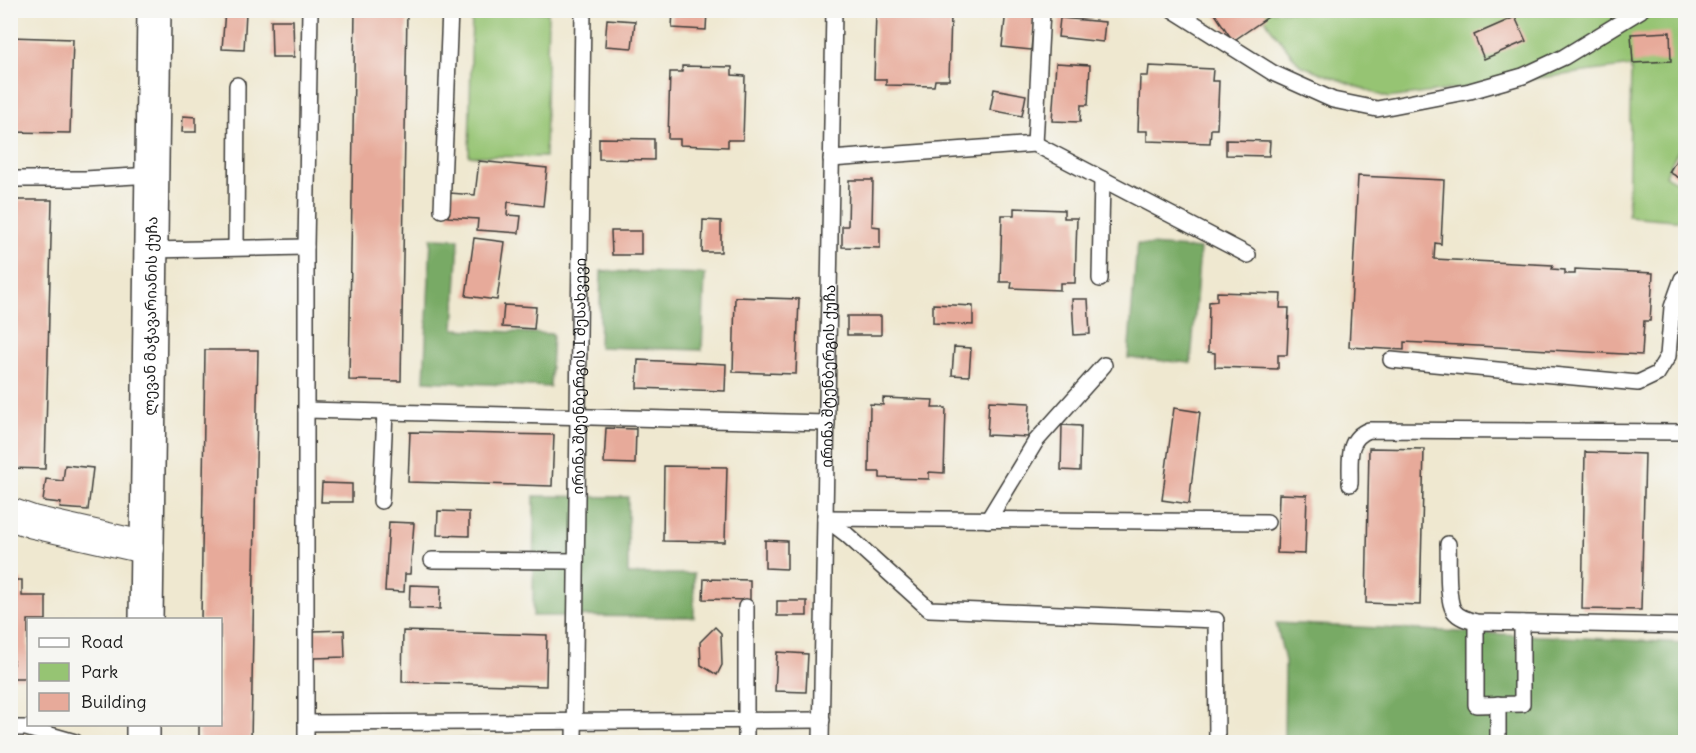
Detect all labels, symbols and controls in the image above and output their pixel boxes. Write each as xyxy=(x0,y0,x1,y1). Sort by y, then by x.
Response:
street label: ლევან მაჭავარიანის ქუჩა xyxy=(139,216,161,416)
street label: ირინა შტენბერგის I შესახვევი xyxy=(568,258,589,494)
street label: ირინა შტენბერგის ქუჩა xyxy=(816,284,839,468)
legend xyxy=(27,618,222,726)
text: Road xyxy=(81,630,124,653)
text: Park xyxy=(81,660,118,683)
text: Building xyxy=(81,690,146,713)

